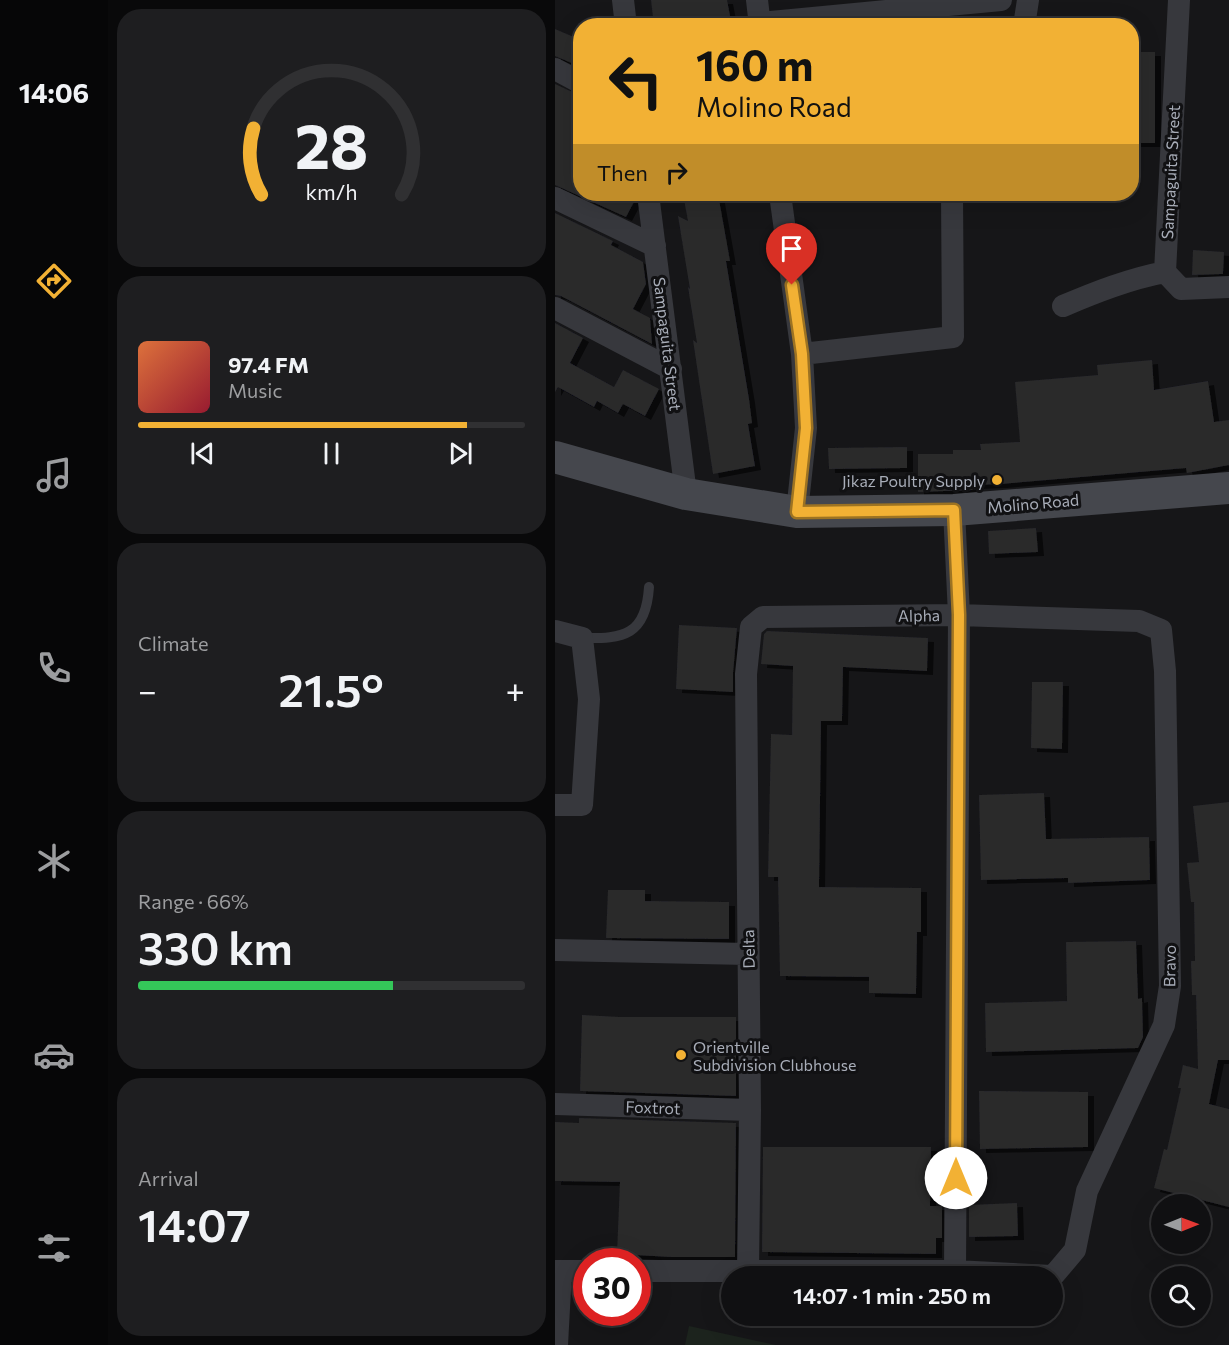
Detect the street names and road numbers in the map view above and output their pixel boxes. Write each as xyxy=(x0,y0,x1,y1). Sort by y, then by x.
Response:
street label: Sampaguita Street xyxy=(1157,104,1183,240)
street label: Sampaguita Street xyxy=(650,276,686,412)
street label: Molino Road xyxy=(986,490,1080,516)
street label: Alpha xyxy=(898,605,940,625)
street label: Delta xyxy=(738,929,758,969)
street label: Bravo xyxy=(1159,945,1179,987)
street label: Foxtrot xyxy=(625,1097,681,1117)

